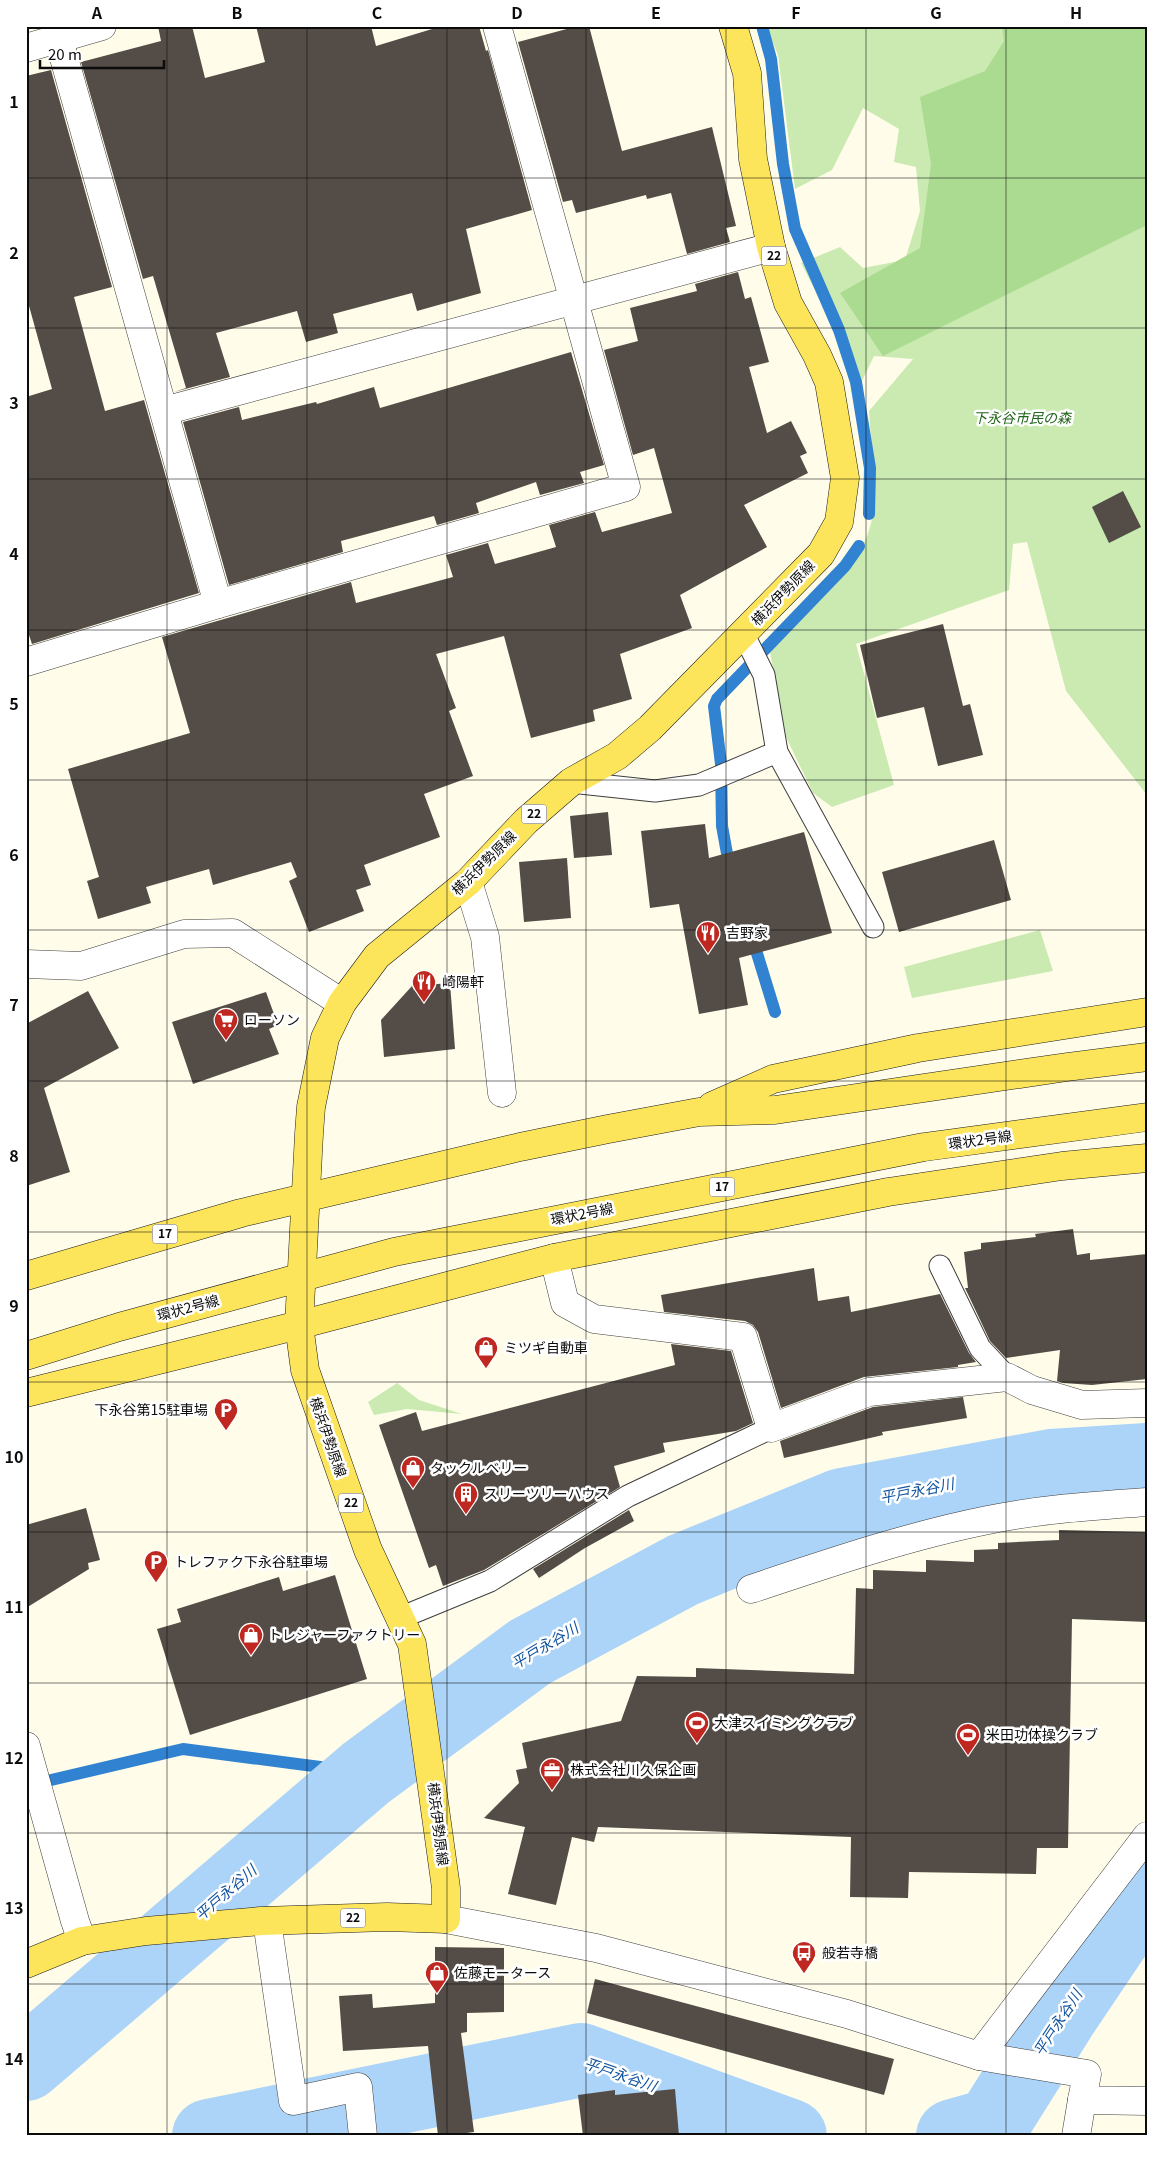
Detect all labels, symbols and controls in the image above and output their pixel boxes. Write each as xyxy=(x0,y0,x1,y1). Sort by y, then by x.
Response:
text: A xyxy=(91,0,103,24)
text: B xyxy=(232,0,243,24)
text: C xyxy=(372,0,383,24)
text: D xyxy=(511,0,523,24)
text: E xyxy=(651,0,661,24)
text: F xyxy=(791,0,801,24)
text: G xyxy=(930,0,942,24)
text: H xyxy=(1070,0,1082,24)
scale bar xyxy=(40,38,164,70)
text: 20 m xyxy=(48,43,82,64)
text: 1 xyxy=(9,89,19,113)
text: 2 xyxy=(9,240,19,264)
road number: 22 xyxy=(762,247,786,266)
text: 3 xyxy=(9,390,19,414)
park label: 下永谷市民の森 xyxy=(973,407,1073,427)
text: 4 xyxy=(9,541,19,565)
street label: 横浜伊勢原線 xyxy=(746,555,819,629)
text: 5 xyxy=(9,691,19,715)
road number: 22 xyxy=(522,804,546,824)
street label: 横浜伊勢原線 xyxy=(447,826,520,899)
text: 6 xyxy=(9,842,19,866)
restaurant icon: 吉野家 xyxy=(695,920,721,954)
place label: 吉野家 xyxy=(726,922,768,942)
restaurant icon: 崎陽軒 xyxy=(411,969,437,1003)
place label: 崎陽軒 xyxy=(442,971,484,991)
text: 7 xyxy=(9,992,19,1016)
supermarket icon: ローソン xyxy=(213,1007,239,1041)
place label: ローソン xyxy=(244,1009,300,1029)
street label: 環状2号線 xyxy=(947,1125,1013,1153)
text: 8 xyxy=(9,1143,19,1167)
road number: 17 xyxy=(710,1178,734,1196)
street label: 環状2号線 xyxy=(549,1197,615,1229)
road number: 17 xyxy=(152,1224,178,1244)
street label: 環状2号線 xyxy=(154,1289,221,1325)
text: 9 xyxy=(9,1293,19,1317)
shop icon: ミツギ自動車 xyxy=(473,1335,499,1369)
place label: ミツギ自動車 xyxy=(504,1337,588,1357)
street label: 横浜伊勢原線 xyxy=(306,1394,352,1480)
parking icon: 下永谷第15駐車場 xyxy=(213,1397,239,1431)
place label: 下永谷第15駐車場 xyxy=(94,1399,208,1419)
text: 10 xyxy=(5,1444,23,1468)
shop icon: タックルベリー xyxy=(400,1455,426,1489)
place label: タックルベリー xyxy=(430,1457,528,1477)
water label: 平戸永谷川 xyxy=(878,1472,957,1507)
building icon: スリーツリーハウス xyxy=(453,1481,479,1515)
place label: スリーツリーハウス xyxy=(484,1483,609,1503)
road number: 22 xyxy=(338,1494,364,1512)
parking icon: トレファク下永谷駐車場 xyxy=(143,1549,169,1583)
place label: トレファク下永谷駐車場 xyxy=(174,1551,328,1571)
text: 11 xyxy=(5,1594,23,1618)
water label: 平戸永谷川 xyxy=(507,1615,583,1673)
shop icon: トレジャーファクトリー xyxy=(238,1622,264,1656)
place label: トレジャーファクトリー xyxy=(268,1624,420,1644)
sports icon: 大津スイミングクラブ xyxy=(684,1710,710,1744)
place label: 大津スイミングクラブ xyxy=(714,1712,854,1732)
sports icon: 米田功体操クラブ xyxy=(955,1722,981,1756)
place label: 米田功体操クラブ xyxy=(986,1724,1098,1744)
text: 12 xyxy=(5,1745,23,1769)
office icon: 株式会社川久保企画 xyxy=(539,1757,565,1791)
place label: 株式会社川久保企画 xyxy=(570,1759,696,1779)
street label: 横浜伊勢原線 xyxy=(424,1781,454,1867)
water label: 平戸永谷川 xyxy=(190,1858,262,1924)
text: 13 xyxy=(5,1895,23,1919)
road number: 22 xyxy=(340,1909,366,1928)
bus stop icon: 般若寺橋 xyxy=(791,1940,817,1974)
place label: 般若寺橋 xyxy=(822,1942,878,1962)
shop icon: 佐藤モータース xyxy=(424,1960,450,1994)
place label: 佐藤モータース xyxy=(454,1962,551,1982)
water label: 平戸永谷川 xyxy=(1028,1983,1087,2059)
text: 14 xyxy=(5,2046,23,2070)
water label: 平戸永谷川 xyxy=(582,2051,661,2096)

